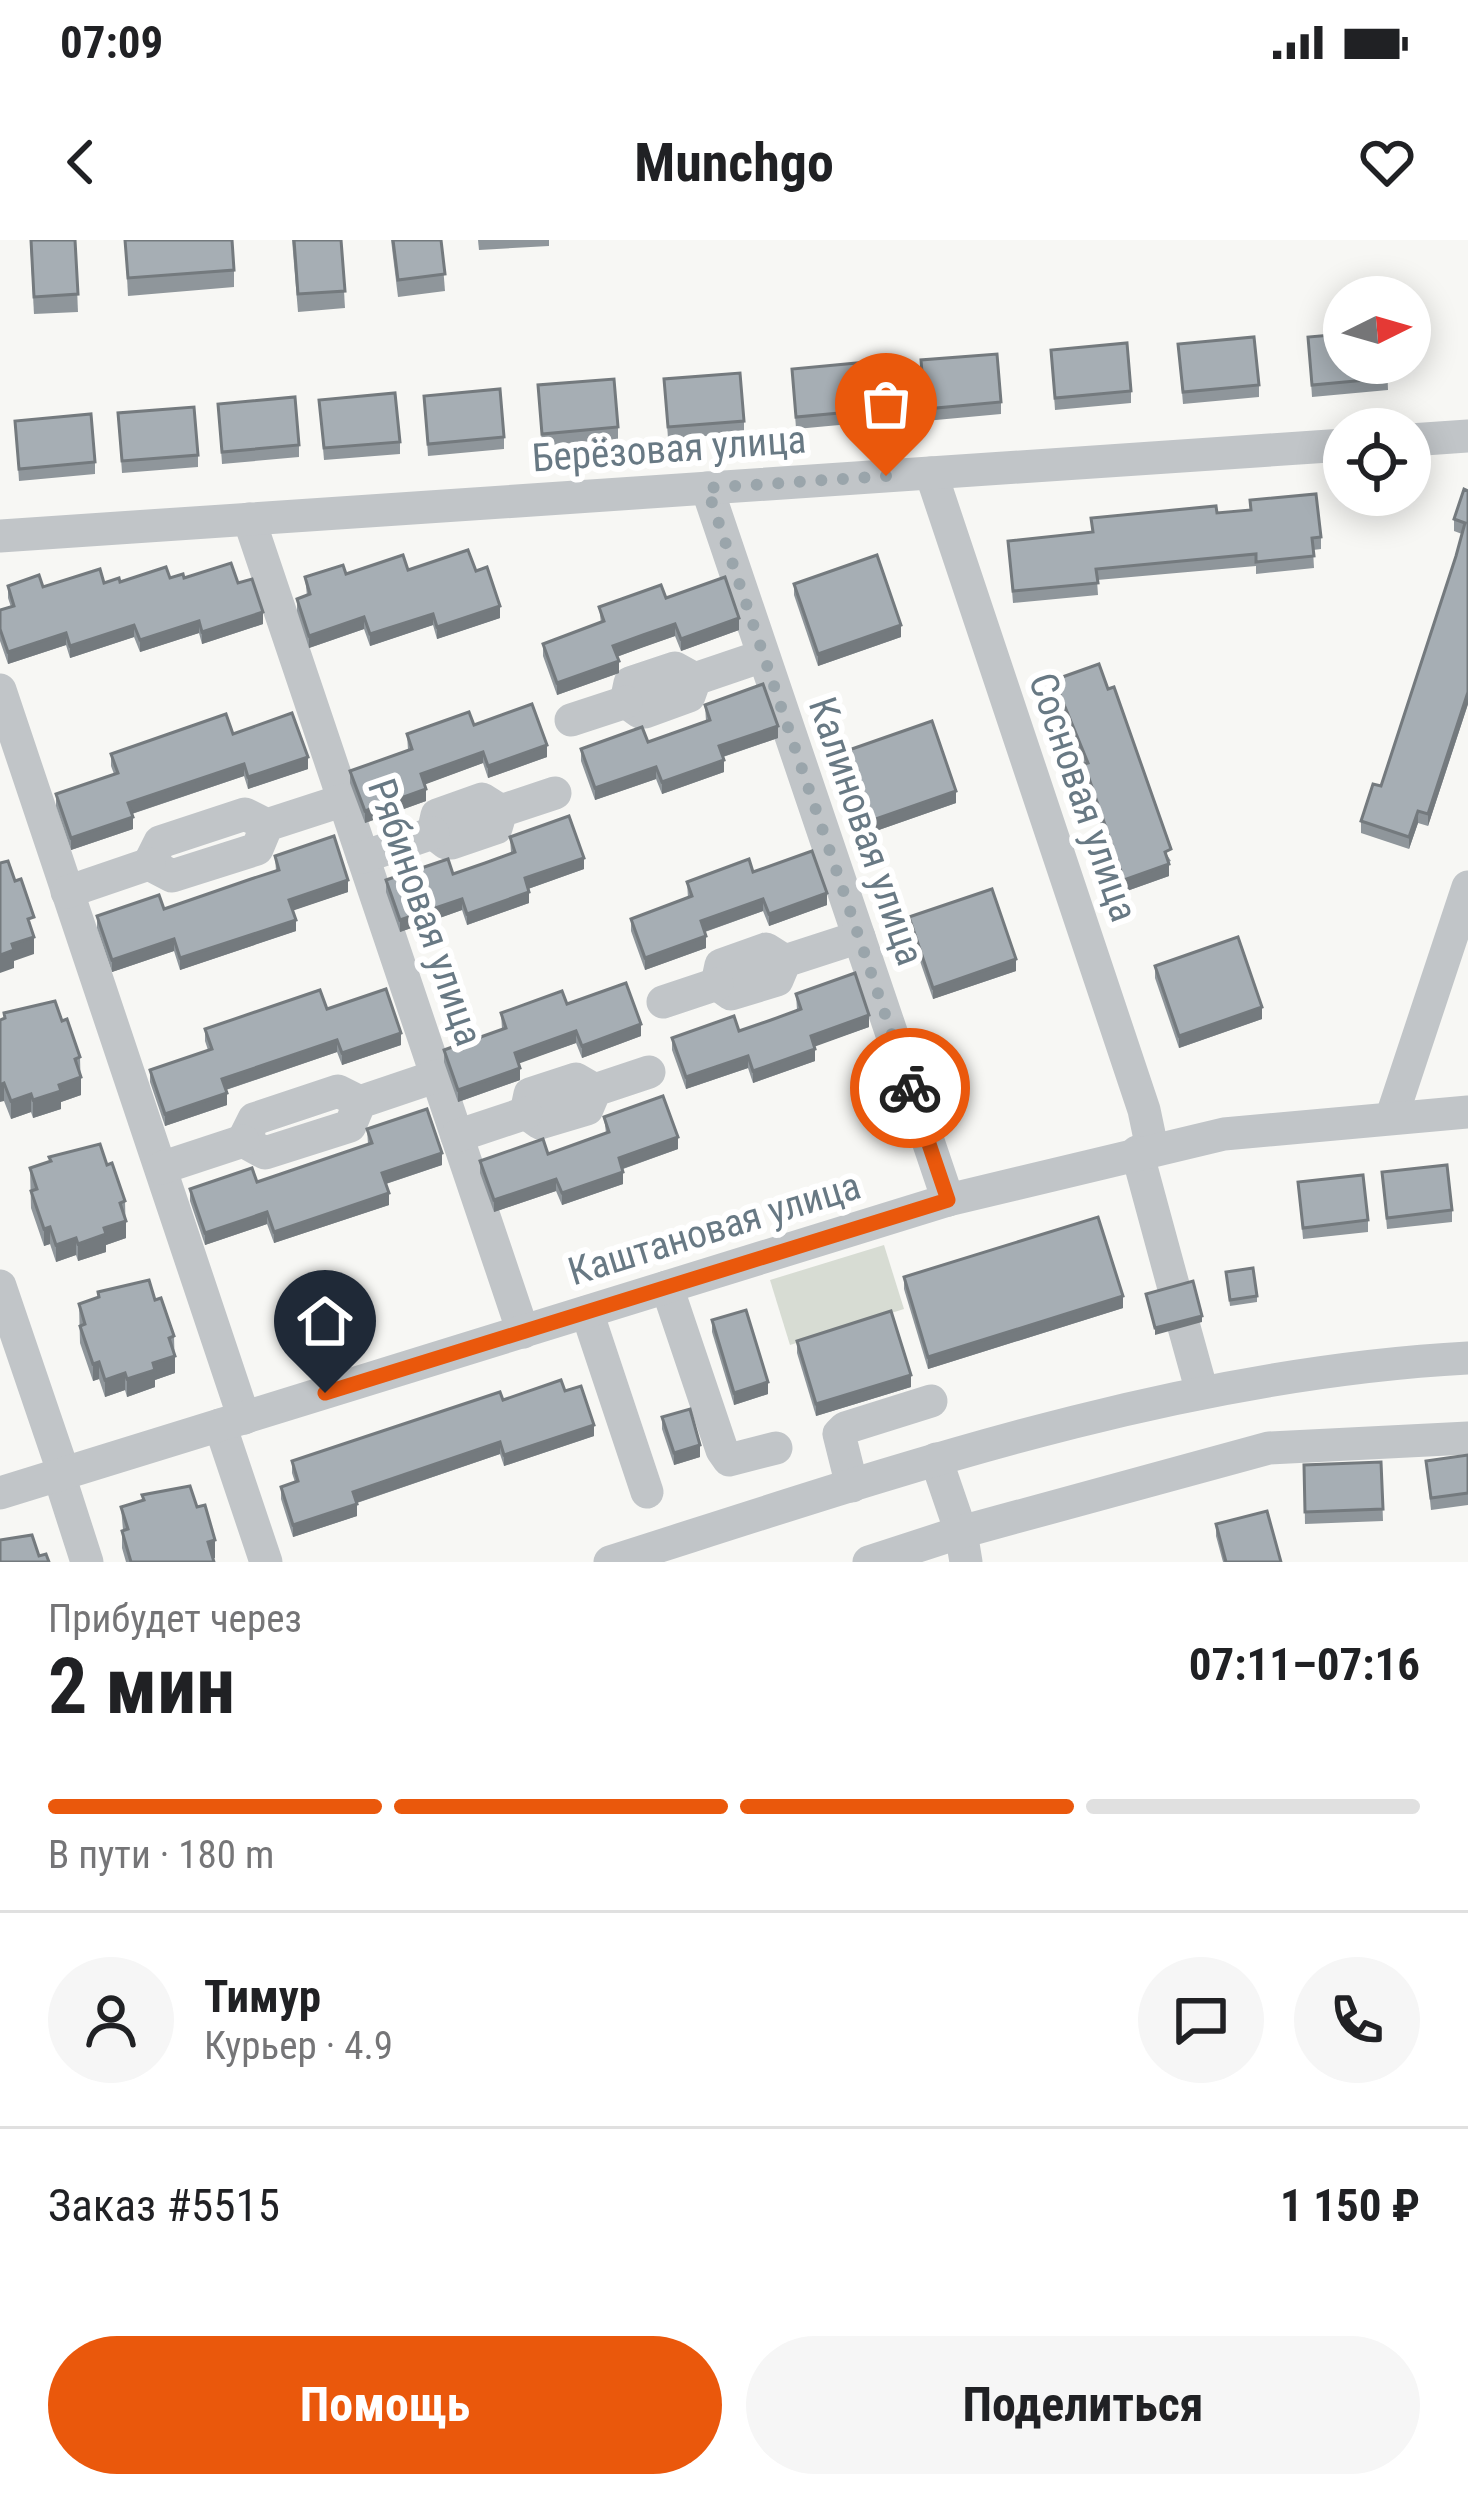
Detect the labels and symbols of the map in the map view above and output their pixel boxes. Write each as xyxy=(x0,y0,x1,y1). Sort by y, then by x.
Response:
north arrow xyxy=(1323,276,1431,384)
pin xyxy=(835,353,937,476)
street label: Берёзовая улица xyxy=(530,416,808,482)
street label: Сосновая улица xyxy=(1019,667,1147,928)
street label: Калиновая улица xyxy=(799,691,933,971)
street label: Рябиновая улица xyxy=(358,773,492,1052)
courier xyxy=(850,1028,970,1148)
street label: Каштановая улица xyxy=(563,1163,866,1295)
pin xyxy=(274,1270,376,1393)

